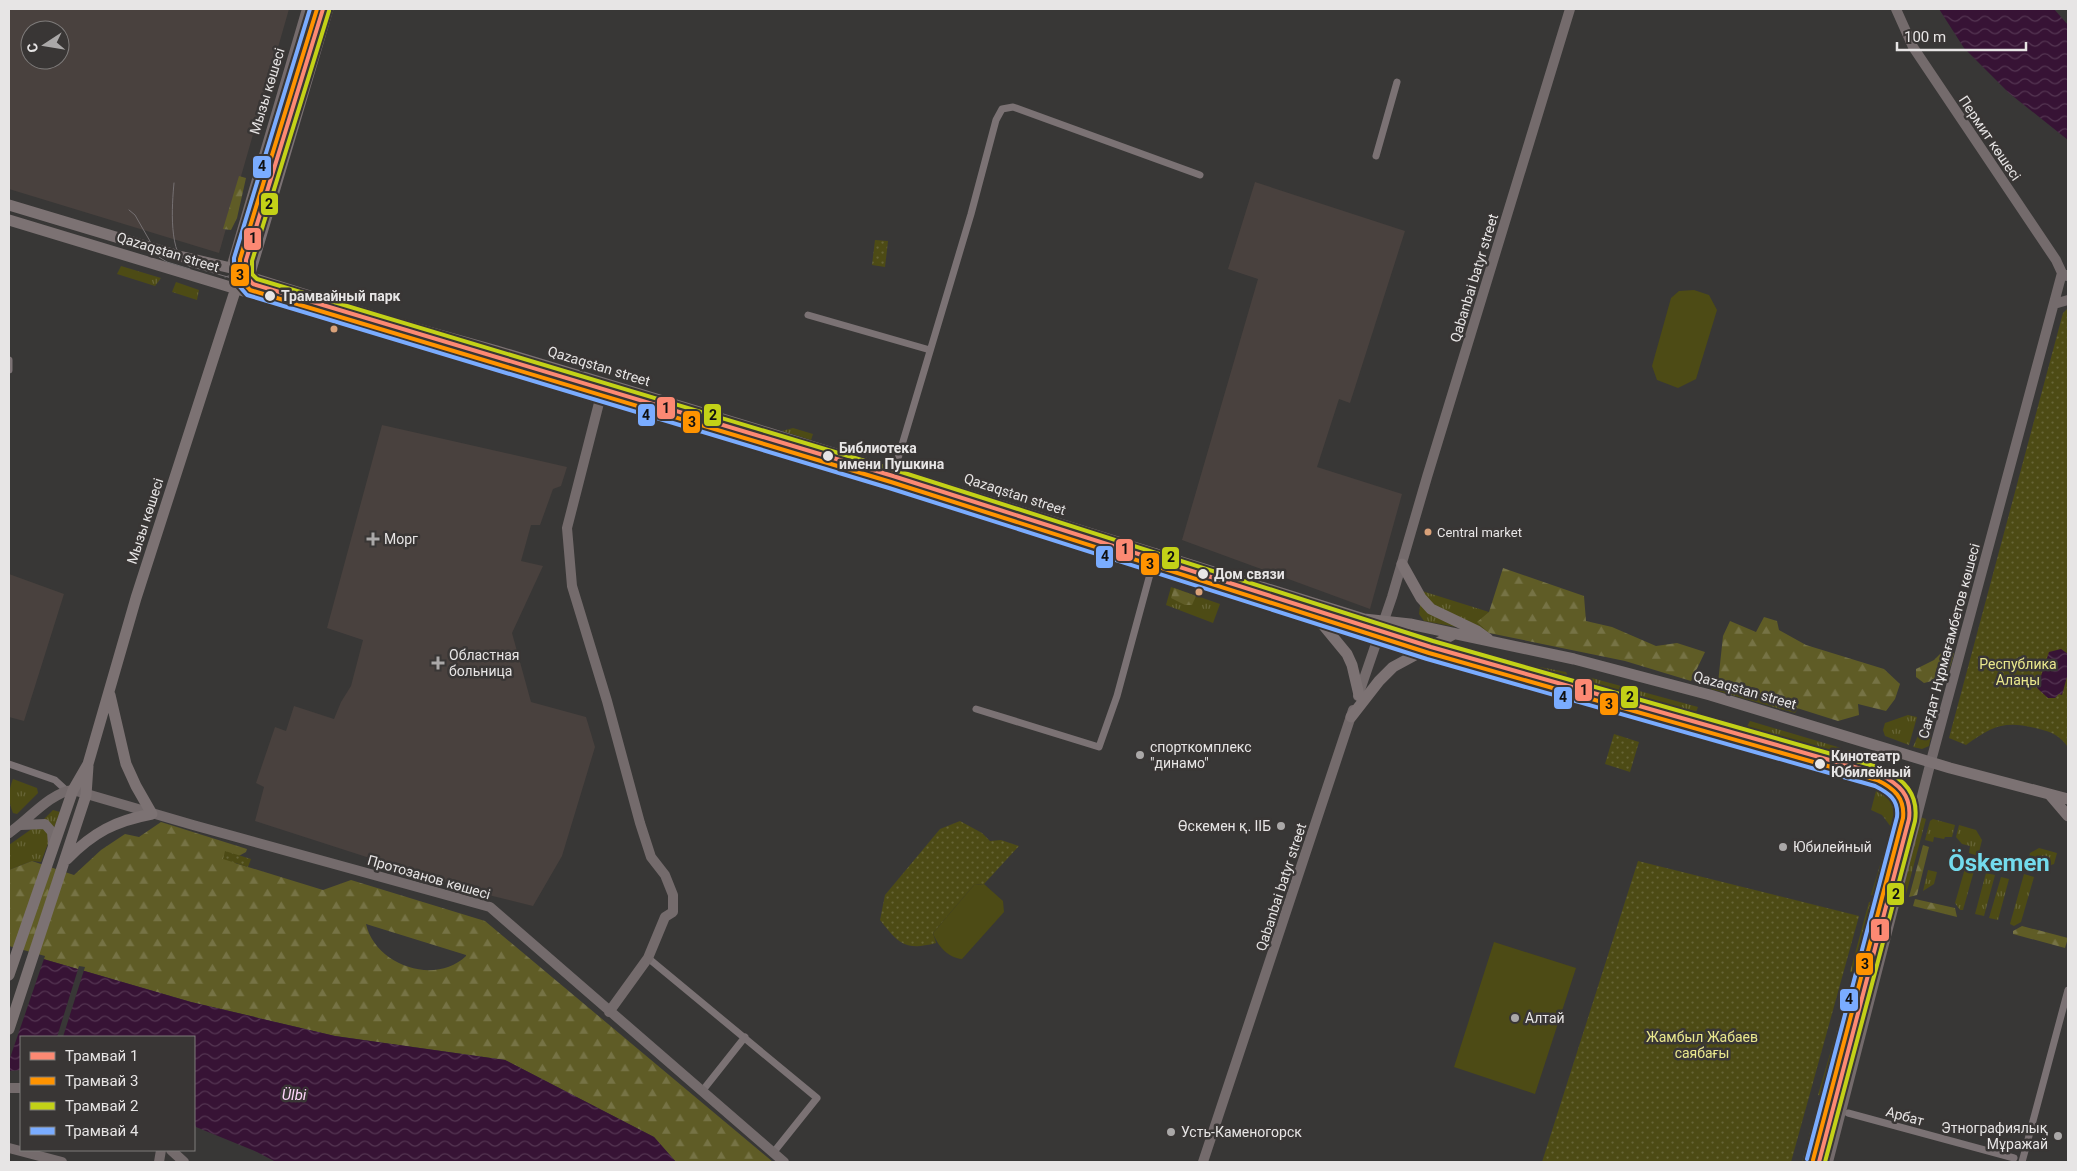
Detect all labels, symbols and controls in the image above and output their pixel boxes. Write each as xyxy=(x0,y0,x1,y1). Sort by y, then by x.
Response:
north arrow xyxy=(20,20,70,70)
scale bar xyxy=(1897,20,2026,52)
text: 100 m xyxy=(1904,28,1946,46)
text: С xyxy=(24,42,41,54)
street label: Мызы көшесі xyxy=(246,46,288,136)
street label: Пермит көшесі xyxy=(1956,93,2024,183)
line badge: 4 xyxy=(252,155,272,179)
text: 4 xyxy=(258,158,266,174)
line badge: 2 xyxy=(260,192,279,216)
text: 2 xyxy=(265,196,273,212)
street label: Qabanbai batyr street xyxy=(1447,211,1501,344)
line badge: 1 xyxy=(243,227,262,251)
street label: Qazaqstan street xyxy=(115,229,222,275)
text: 1 xyxy=(249,230,257,246)
line badge: 3 xyxy=(230,263,250,287)
text: 3 xyxy=(236,267,244,283)
place label: Трамвайный парк xyxy=(281,288,401,304)
marker: Трамвайный парк xyxy=(263,289,277,303)
unlabelled marker xyxy=(329,324,339,334)
street label: Qazaqstan street xyxy=(546,343,653,389)
line badge: 1 xyxy=(656,396,676,420)
text: 1 xyxy=(662,400,670,416)
line badge: 4 xyxy=(637,403,656,427)
line badge: 2 xyxy=(703,403,722,427)
text: 4 xyxy=(642,407,650,423)
text: 2 xyxy=(709,407,717,423)
line badge: 3 xyxy=(682,410,701,434)
text: 3 xyxy=(688,414,696,430)
place label: Библиотека имени Пушкина xyxy=(839,440,945,472)
marker: Библиотека имени Пушкина xyxy=(821,449,835,463)
street label: Qazaqstan street xyxy=(962,470,1068,518)
street label: Мызы көшесі xyxy=(124,476,166,566)
place label: Central market xyxy=(1437,525,1522,540)
marker: Central market xyxy=(1423,527,1433,537)
place label: Морг xyxy=(384,531,418,547)
marker: Морг xyxy=(366,532,380,546)
line badge: 1 xyxy=(1115,538,1134,562)
text: 1 xyxy=(1121,541,1129,557)
street label: Сағдат Нұрмағамбетов көшесі xyxy=(1915,542,1983,740)
line badge: 4 xyxy=(1095,545,1114,569)
line badge: 2 xyxy=(1161,546,1180,570)
text: 4 xyxy=(1101,548,1109,564)
text: 2 xyxy=(1167,549,1175,565)
line badge: 3 xyxy=(1140,552,1160,576)
text: 3 xyxy=(1146,556,1154,572)
place label: Дом связи xyxy=(1214,566,1285,582)
marker: Дом связи xyxy=(1196,567,1210,581)
unlabelled marker xyxy=(1194,587,1204,597)
place label: Областная больница xyxy=(449,647,520,679)
marker: Областная больница xyxy=(431,656,445,670)
park label: Республика Алаңы xyxy=(1979,656,2057,688)
street label: Qazaqstan street xyxy=(1692,668,1799,712)
line badge: 1 xyxy=(1574,678,1593,702)
text: 1 xyxy=(1580,682,1588,698)
line badge: 2 xyxy=(1620,685,1639,709)
line badge: 4 xyxy=(1553,686,1573,710)
text: 4 xyxy=(1559,689,1567,705)
text: 2 xyxy=(1626,689,1634,705)
line badge: 3 xyxy=(1599,692,1619,716)
text: 3 xyxy=(1605,696,1613,712)
place label: спорткомплекс "динамо" xyxy=(1150,739,1252,771)
place label: Кинотеатр Юбилейный xyxy=(1831,748,1911,780)
marker: спорткомплекс "динамо" xyxy=(1134,749,1146,761)
marker: Кинотеатр Юбилейный xyxy=(1813,757,1827,771)
place label: Өскемен қ. ІІБ xyxy=(1178,818,1271,834)
marker: Өскемен қ. ІІБ xyxy=(1275,820,1287,832)
street label: Qabanbai batyr street xyxy=(1253,821,1309,953)
place label: Юбилейный xyxy=(1793,839,1872,855)
marker: Юбилейный xyxy=(1777,841,1789,853)
district label: Öskemen xyxy=(1948,849,2050,877)
street label: Протозанов көшесі xyxy=(366,852,492,902)
line badge: 2 xyxy=(1886,882,1905,906)
text: 2 xyxy=(1892,886,1900,902)
line badge: 1 xyxy=(1870,918,1890,942)
text: 1 xyxy=(1876,922,1884,938)
line badge: 3 xyxy=(1855,952,1874,976)
text: 3 xyxy=(1861,956,1869,972)
line badge: 4 xyxy=(1839,988,1859,1012)
text: 4 xyxy=(1845,991,1853,1007)
place label: Алтай xyxy=(1525,1010,1565,1026)
marker: Алтай xyxy=(1509,1012,1521,1024)
park label: Жамбыл Жабаев саябағы xyxy=(1646,1029,1758,1061)
legend xyxy=(20,1036,195,1151)
text: Трамвай 1 xyxy=(65,1047,138,1065)
text: Трамвай 3 xyxy=(65,1072,138,1090)
water label: Ülbi xyxy=(282,1086,307,1104)
text: Трамвай 2 xyxy=(65,1097,138,1115)
street label: Арбат xyxy=(1884,1103,1926,1129)
place label: Этнографиялық Мұражай xyxy=(1941,1120,2048,1152)
text: Трамвай 4 xyxy=(65,1122,139,1140)
place label: Усть-Каменогорск xyxy=(1181,1124,1302,1140)
marker: Усть-Каменогорск xyxy=(1165,1126,1177,1138)
marker: Этнографиялық Мұражай xyxy=(2052,1130,2064,1142)

